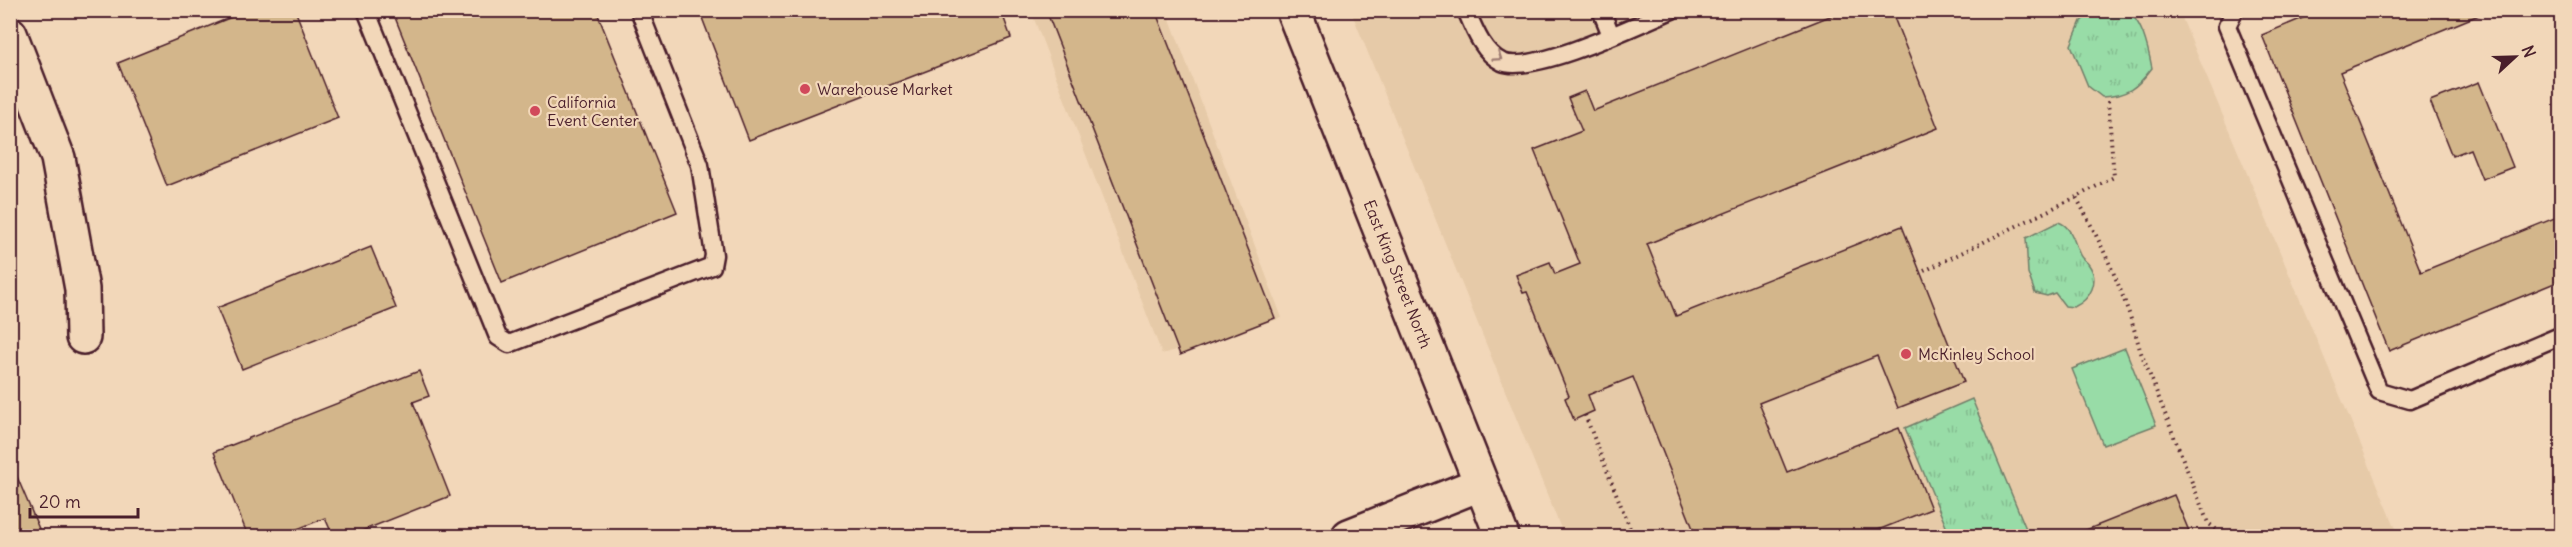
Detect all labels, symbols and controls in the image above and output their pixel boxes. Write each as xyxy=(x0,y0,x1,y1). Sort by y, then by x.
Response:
north arrow xyxy=(2485,27,2545,87)
text: N xyxy=(2518,43,2540,60)
one-way arrow xyxy=(1492,50,1503,61)
place label: Warehouse Market xyxy=(817,79,953,99)
marker: Warehouse Market xyxy=(798,82,812,96)
place label: California Event Center xyxy=(547,92,640,130)
marker: California Event Center xyxy=(528,104,542,118)
street label: East King Street North xyxy=(1359,197,1436,351)
place label: McKinley School xyxy=(1918,344,2035,364)
marker: McKinley School xyxy=(1899,347,1913,361)
scale bar xyxy=(30,481,138,519)
text: 20 m xyxy=(39,490,81,513)

